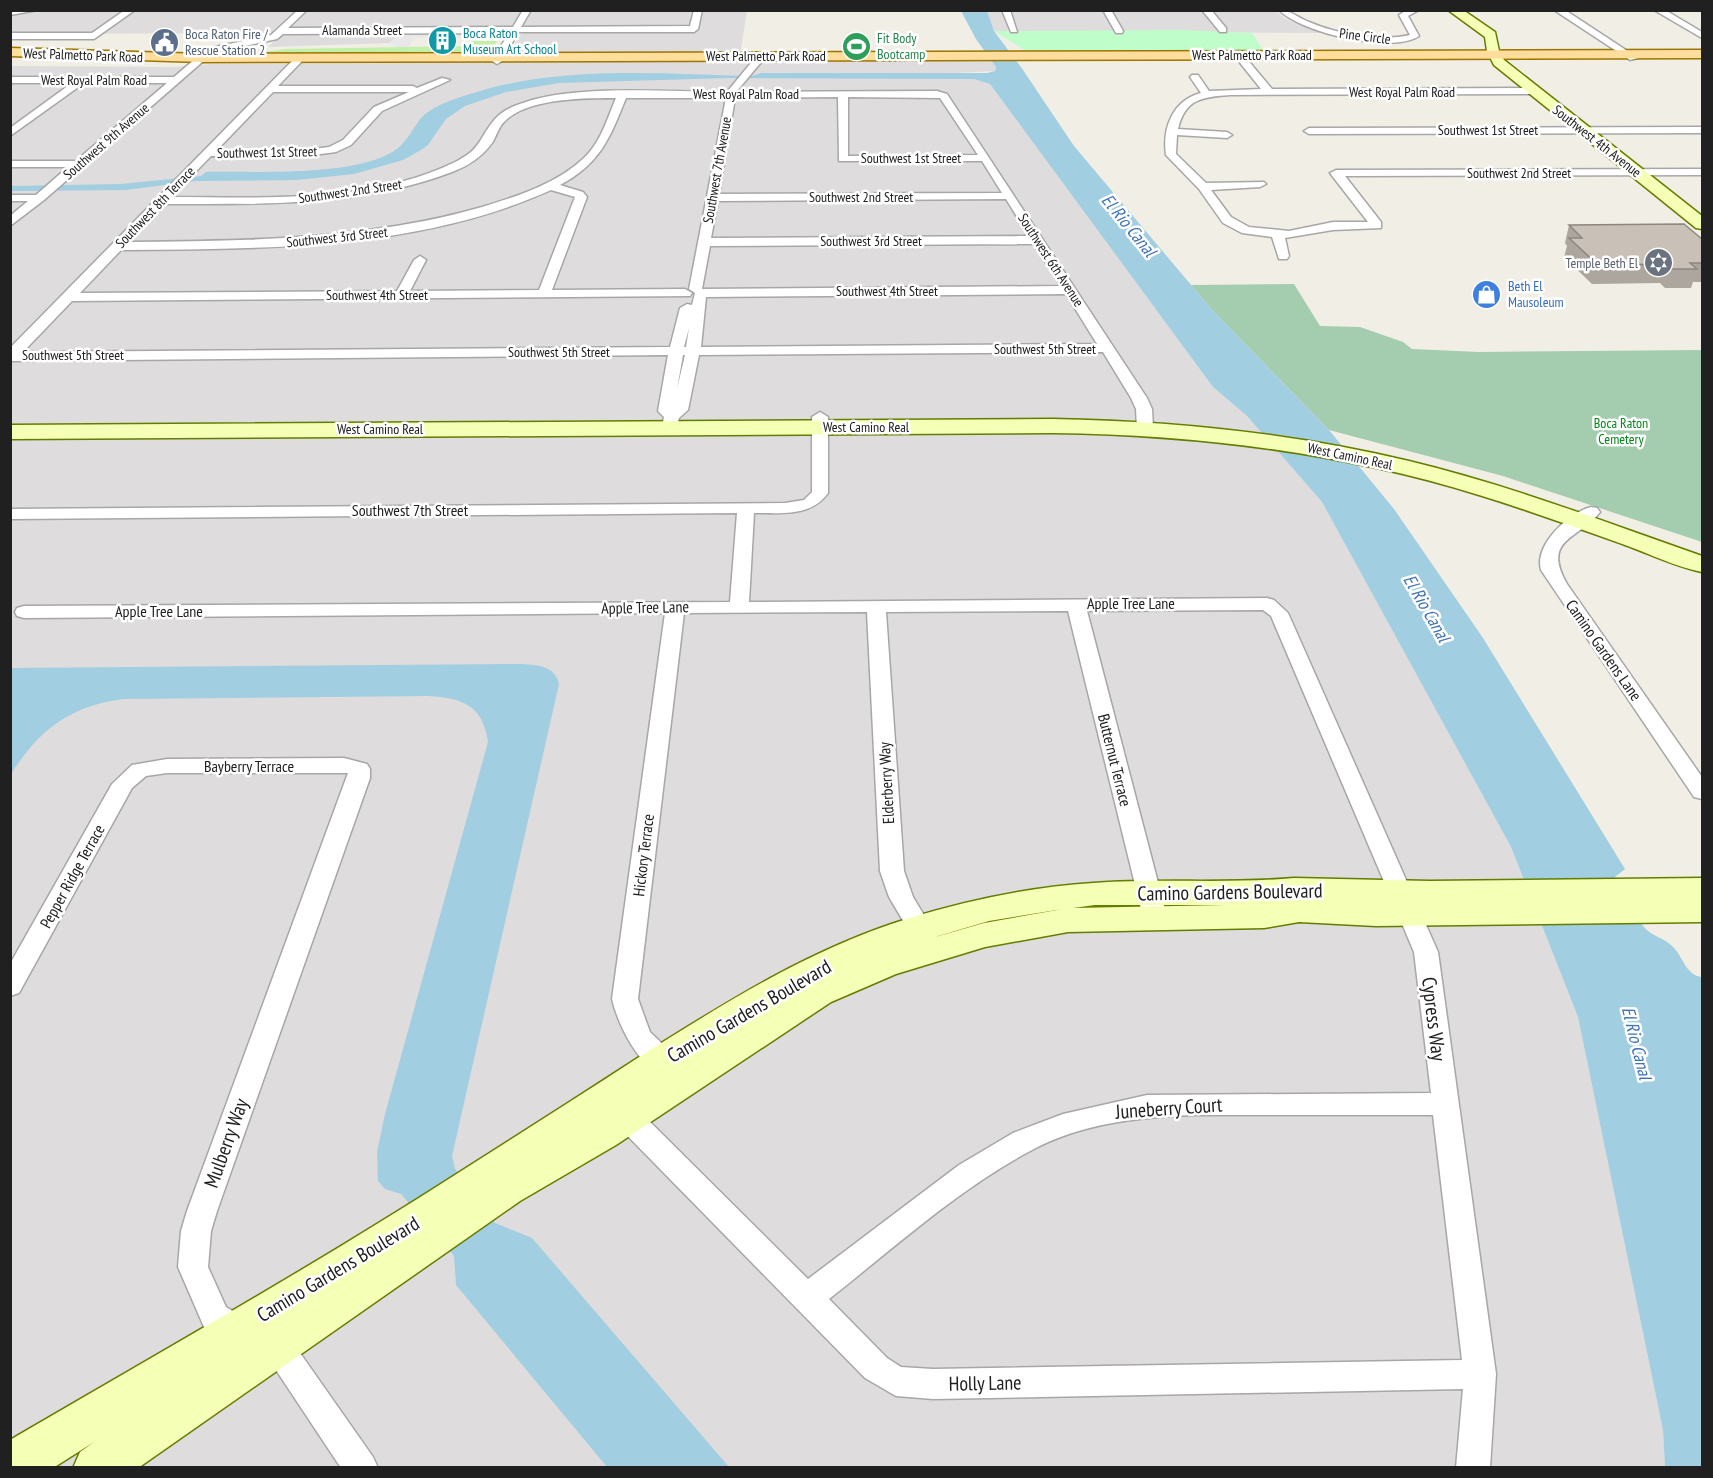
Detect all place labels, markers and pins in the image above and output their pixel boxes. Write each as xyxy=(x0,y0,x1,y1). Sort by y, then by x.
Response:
place label: Boca Raton Museum Art School xyxy=(463,24,557,58)
place label: Boca Raton Fire / Rescue Station 2 xyxy=(185,25,269,59)
building icon: Boca Raton Museum Art School xyxy=(426,25,458,57)
public building icon: Boca Raton Fire / Rescue Station 2 xyxy=(148,26,180,58)
place label: Fit Body Bootcamp xyxy=(877,29,925,63)
sports icon: Fit Body Bootcamp xyxy=(840,30,872,62)
synagogue icon: Temple Beth El xyxy=(1643,247,1675,279)
place label: Temple Beth El xyxy=(1566,254,1639,272)
place label: Beth El Mausoleum xyxy=(1508,277,1564,311)
shop icon: Beth El Mausoleum xyxy=(1471,278,1503,310)

